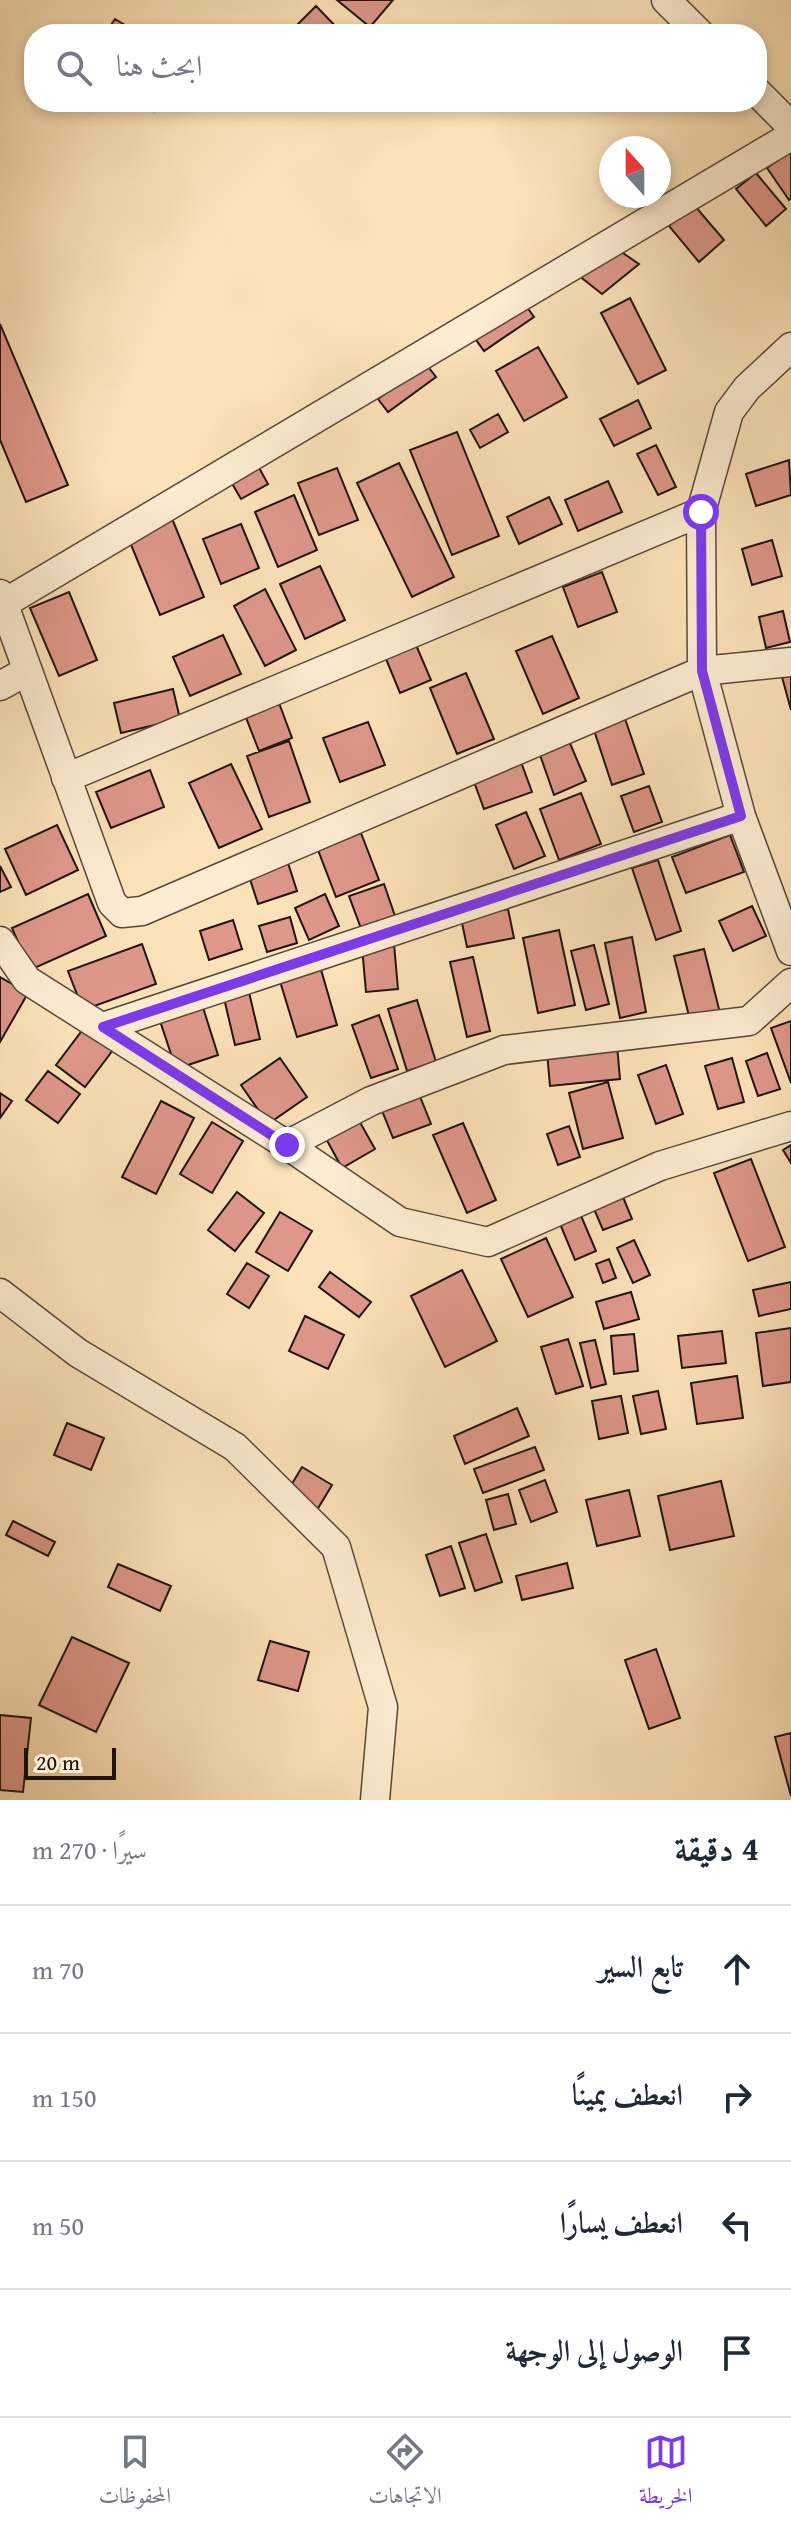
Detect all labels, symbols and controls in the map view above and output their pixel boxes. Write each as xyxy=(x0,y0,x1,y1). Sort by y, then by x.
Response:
search box xyxy=(24,24,767,112)
text: ابحث هنا xyxy=(116,43,203,87)
icon: search xyxy=(52,46,96,90)
north arrow xyxy=(599,136,671,208)
route start xyxy=(683,494,719,530)
route end xyxy=(269,1127,305,1163)
scale bar xyxy=(24,1744,116,1780)
text: 20 m xyxy=(36,1746,80,1778)
text: 4 دقيقة xyxy=(675,1823,759,1872)
text: سيرًا · 270 m xyxy=(32,1830,147,1869)
text: تابع السير xyxy=(598,1944,683,1988)
icon: ahead xyxy=(715,1947,759,1991)
text: 70 m xyxy=(32,1950,84,1989)
text: انعطف يمينًا xyxy=(572,2072,683,2116)
icon: right xyxy=(715,2075,759,2119)
text: 150 m xyxy=(32,2078,97,2117)
text: انعطف يسارًا xyxy=(560,2200,683,2244)
icon: left xyxy=(715,2203,759,2247)
text: 50 m xyxy=(32,2206,84,2245)
text: الوصول إلى الوجهة xyxy=(505,2328,683,2372)
icon: arrive xyxy=(715,2331,759,2375)
tab: المحفوظات xyxy=(99,2430,171,2517)
tab: الاتجاهات xyxy=(368,2430,442,2517)
tab: الخريطة xyxy=(639,2430,692,2517)

